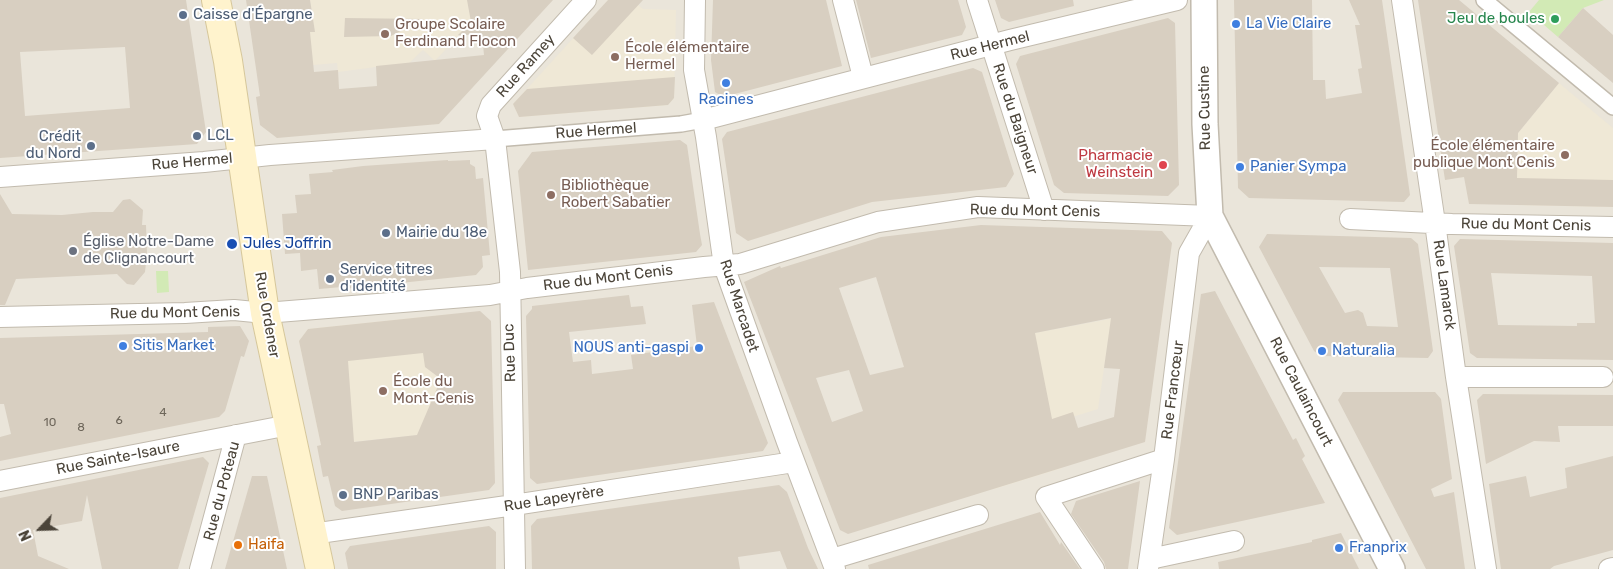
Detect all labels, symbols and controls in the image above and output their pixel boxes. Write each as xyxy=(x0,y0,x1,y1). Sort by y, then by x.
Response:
place label: Caisse d'Épargne xyxy=(193,6,313,24)
marker: Caisse d'Épargne xyxy=(177,9,189,21)
place label: Jeu de boules xyxy=(1447,10,1545,28)
marker: Jeu de boules xyxy=(1549,13,1561,25)
place label: La Vie Claire xyxy=(1246,15,1331,33)
place label: Groupe Scolaire Ferdinand Flocon xyxy=(395,16,516,51)
marker: La Vie Claire xyxy=(1230,18,1242,30)
street label: Rue Hermel xyxy=(948,27,1032,65)
marker: Groupe Scolaire Ferdinand Flocon xyxy=(379,28,391,40)
street label: Rue Ramey xyxy=(493,31,559,101)
place label: École élémentaire Hermel xyxy=(625,39,750,74)
marker: École élémentaire Hermel xyxy=(609,51,621,63)
street label: Rue du Baigneur xyxy=(989,61,1041,177)
street label: Rue Custine xyxy=(1195,66,1215,150)
marker: Racines xyxy=(720,77,732,89)
place label: Racines xyxy=(698,91,754,109)
street label: Rue Hermel xyxy=(555,119,637,143)
place label: LCL xyxy=(207,127,234,145)
place label: Crédit du Nord xyxy=(26,128,81,163)
marker: LCL xyxy=(191,130,203,142)
place label: École élémentaire publique Mont Cenis xyxy=(1413,137,1555,172)
marker: Crédit du Nord xyxy=(85,140,97,152)
place label: Pharmacie Weinstein xyxy=(1078,147,1153,182)
street label: Rue Hermel xyxy=(151,149,233,175)
marker: École élémentaire publique Mont Cenis xyxy=(1559,149,1571,161)
place label: Panier Sympa xyxy=(1250,158,1346,176)
marker: Pharmacie Weinstein xyxy=(1157,159,1169,171)
marker: Panier Sympa xyxy=(1234,161,1246,173)
place label: Bibliothèque Robert Sabatier xyxy=(561,177,670,212)
marker: Bibliothèque Robert Sabatier xyxy=(545,189,557,201)
street label: Rue du Mont Cenis xyxy=(970,201,1100,221)
street label: Rue du Mont Cenis xyxy=(1461,215,1591,235)
place label: Mairie du 18e xyxy=(396,224,487,242)
marker: Mairie du 18e xyxy=(380,227,392,239)
place label: Église Notre-Dame de Clignancourt xyxy=(83,233,214,268)
place label: Jules Joffrin xyxy=(243,235,332,253)
marker: Jules Joffrin xyxy=(225,237,239,251)
street label: Rue Lamarck xyxy=(1429,239,1459,331)
marker: Église Notre-Dame de Clignancourt xyxy=(67,245,79,257)
street label: Rue Marcadet xyxy=(716,257,762,355)
place label: Service titres d'identité xyxy=(340,261,433,296)
street label: Rue du Mont Cenis xyxy=(542,261,674,295)
street label: Rue Ordener xyxy=(251,271,283,359)
marker: Service titres d'identité xyxy=(324,273,336,285)
street label: Rue du Mont Cenis xyxy=(110,303,240,323)
street label: Rue Duc xyxy=(500,323,520,383)
street label: Rue Caulaincourt xyxy=(1266,334,1336,450)
place label: Sitis Market xyxy=(133,337,214,355)
place label: NOUS anti-gaspi xyxy=(573,339,689,357)
marker: Sitis Market xyxy=(117,340,129,352)
street label: Rue Francœur xyxy=(1158,340,1188,440)
marker: NOUS anti-gaspi xyxy=(693,342,705,354)
place label: Naturalia xyxy=(1332,342,1395,360)
marker: Naturalia xyxy=(1316,345,1328,357)
place label: École du Mont-Cenis xyxy=(393,373,474,408)
marker: École du Mont-Cenis xyxy=(377,385,389,397)
house number: 4 xyxy=(159,406,167,420)
house number: 6 xyxy=(115,414,123,428)
house number: 10 xyxy=(44,416,56,430)
house number: 8 xyxy=(77,421,85,435)
street label: Rue Sainte-Isaure xyxy=(55,437,181,479)
street label: Rue du Poteau xyxy=(200,439,244,543)
street label: Rue Lapeyrère xyxy=(503,482,605,516)
place label: BNP Paribas xyxy=(353,486,439,504)
marker: BNP Paribas xyxy=(337,489,349,501)
north arrow xyxy=(15,504,65,554)
text: N xyxy=(16,527,36,543)
place label: Haifa xyxy=(248,536,285,554)
marker: Haifa xyxy=(232,539,244,551)
place label: Franprix xyxy=(1349,539,1407,557)
marker: Franprix xyxy=(1333,542,1345,554)

